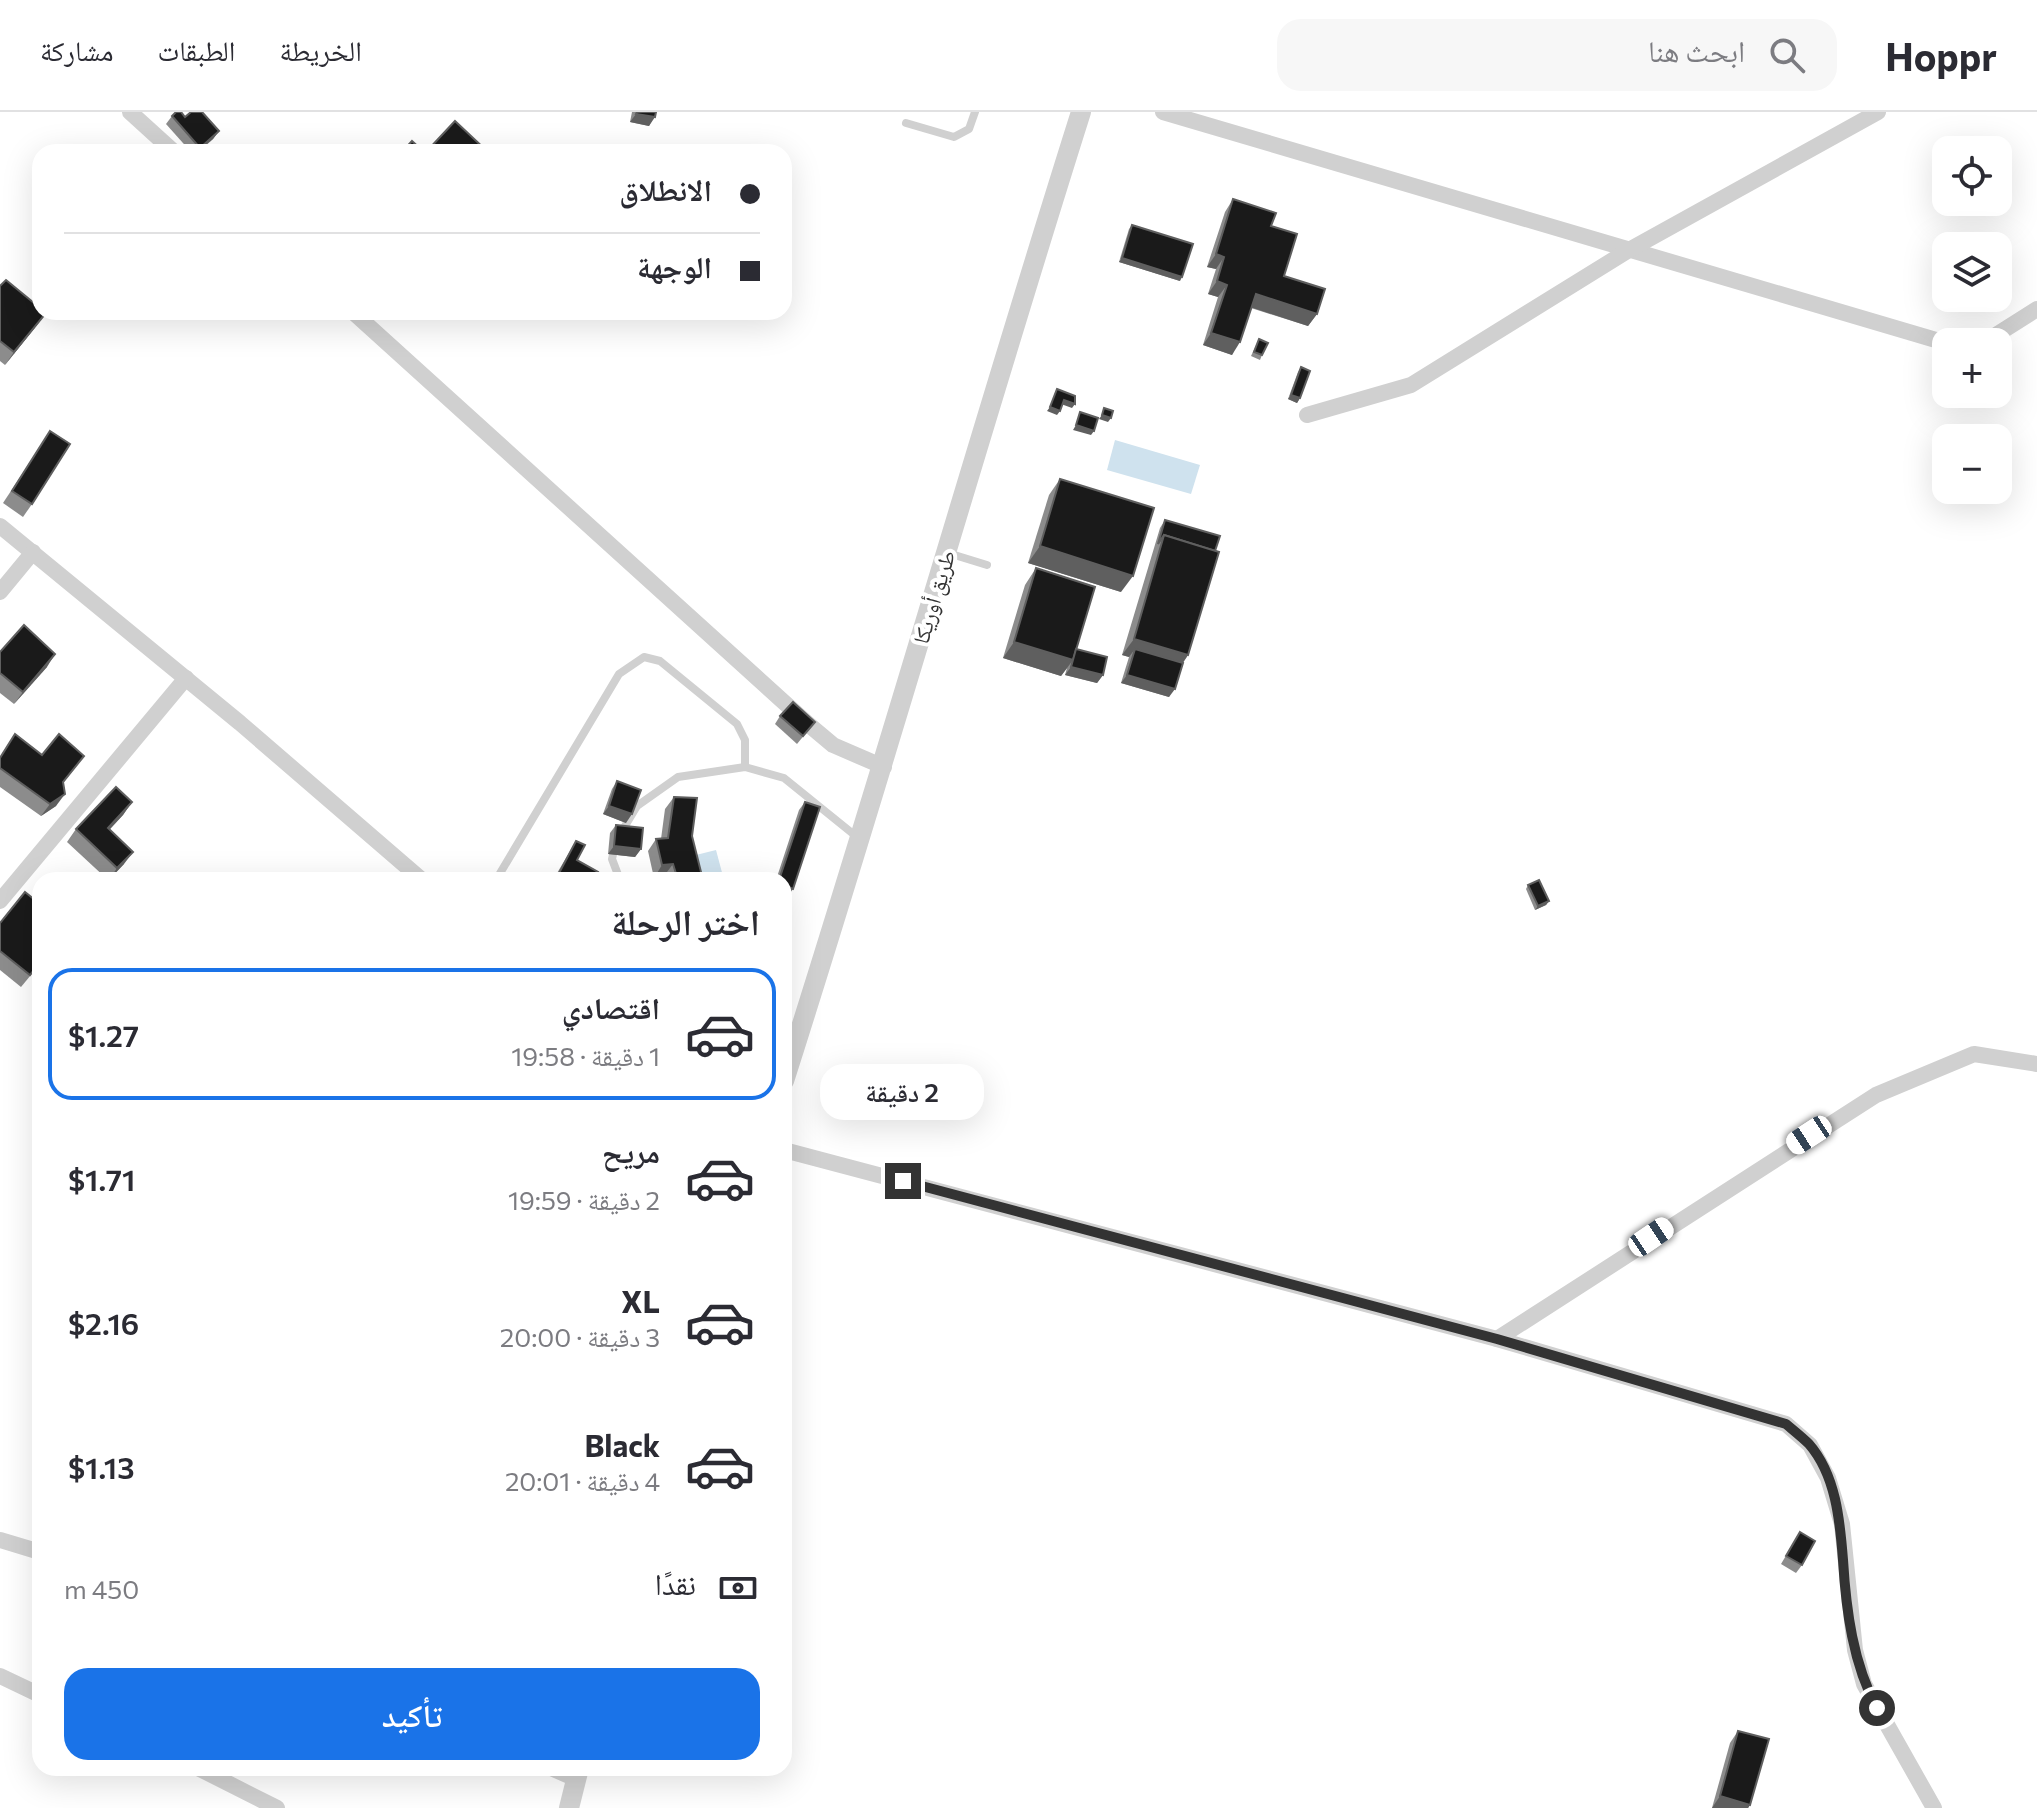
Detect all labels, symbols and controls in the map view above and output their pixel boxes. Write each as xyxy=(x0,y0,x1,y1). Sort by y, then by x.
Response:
search box xyxy=(1277,19,1837,91)
text: ابحث هنا xyxy=(1648,31,1745,68)
text: Hoppr xyxy=(1885,32,1997,79)
text: مشاركة xyxy=(40,33,114,67)
text: الطبقات xyxy=(158,33,235,67)
text: الخريطة xyxy=(279,33,362,67)
icon: search xyxy=(1765,33,1809,77)
map controls xyxy=(1932,136,2012,504)
button: locate xyxy=(1932,136,2012,216)
text: الانطلاق xyxy=(619,170,712,207)
button: layers xyxy=(1932,232,2012,312)
text: الوجهة xyxy=(637,247,712,284)
button: + xyxy=(1932,328,2012,408)
button: − xyxy=(1932,424,2012,504)
street label: طريق أوريكا xyxy=(907,547,961,647)
text: اختر الرحلة xyxy=(611,898,760,942)
text: اقتصادي xyxy=(562,988,660,1025)
icon: car xyxy=(684,998,756,1070)
text: $1.27 xyxy=(68,1016,139,1053)
text: 1 دقيقة · 19:58 xyxy=(511,1040,660,1071)
callout: 2 دقيقة xyxy=(821,1065,985,1121)
text: 2 دقيقة xyxy=(865,1076,939,1107)
car xyxy=(1782,1112,1836,1158)
text: مريح xyxy=(602,1132,660,1169)
icon: car xyxy=(684,1142,756,1214)
text: $1.71 xyxy=(68,1160,135,1197)
route end xyxy=(885,1163,921,1199)
text: 2 دقيقة · 19:59 xyxy=(508,1184,660,1215)
car xyxy=(1624,1214,1678,1260)
text: XL xyxy=(621,1282,660,1319)
icon: car xyxy=(684,1286,756,1358)
text: $2.16 xyxy=(68,1304,139,1341)
text: 3 دقيقة · 20:00 xyxy=(500,1321,660,1352)
text: Black xyxy=(584,1426,660,1463)
icon: car xyxy=(684,1430,756,1502)
text: $1.13 xyxy=(68,1448,135,1485)
text: 4 دقيقة · 20:01 xyxy=(505,1465,660,1496)
text: نقدًا xyxy=(655,1564,696,1601)
icon: cash xyxy=(716,1566,760,1610)
text: 450 m xyxy=(64,1573,139,1604)
button: تأكيد xyxy=(64,1668,760,1760)
route start xyxy=(1859,1690,1895,1726)

